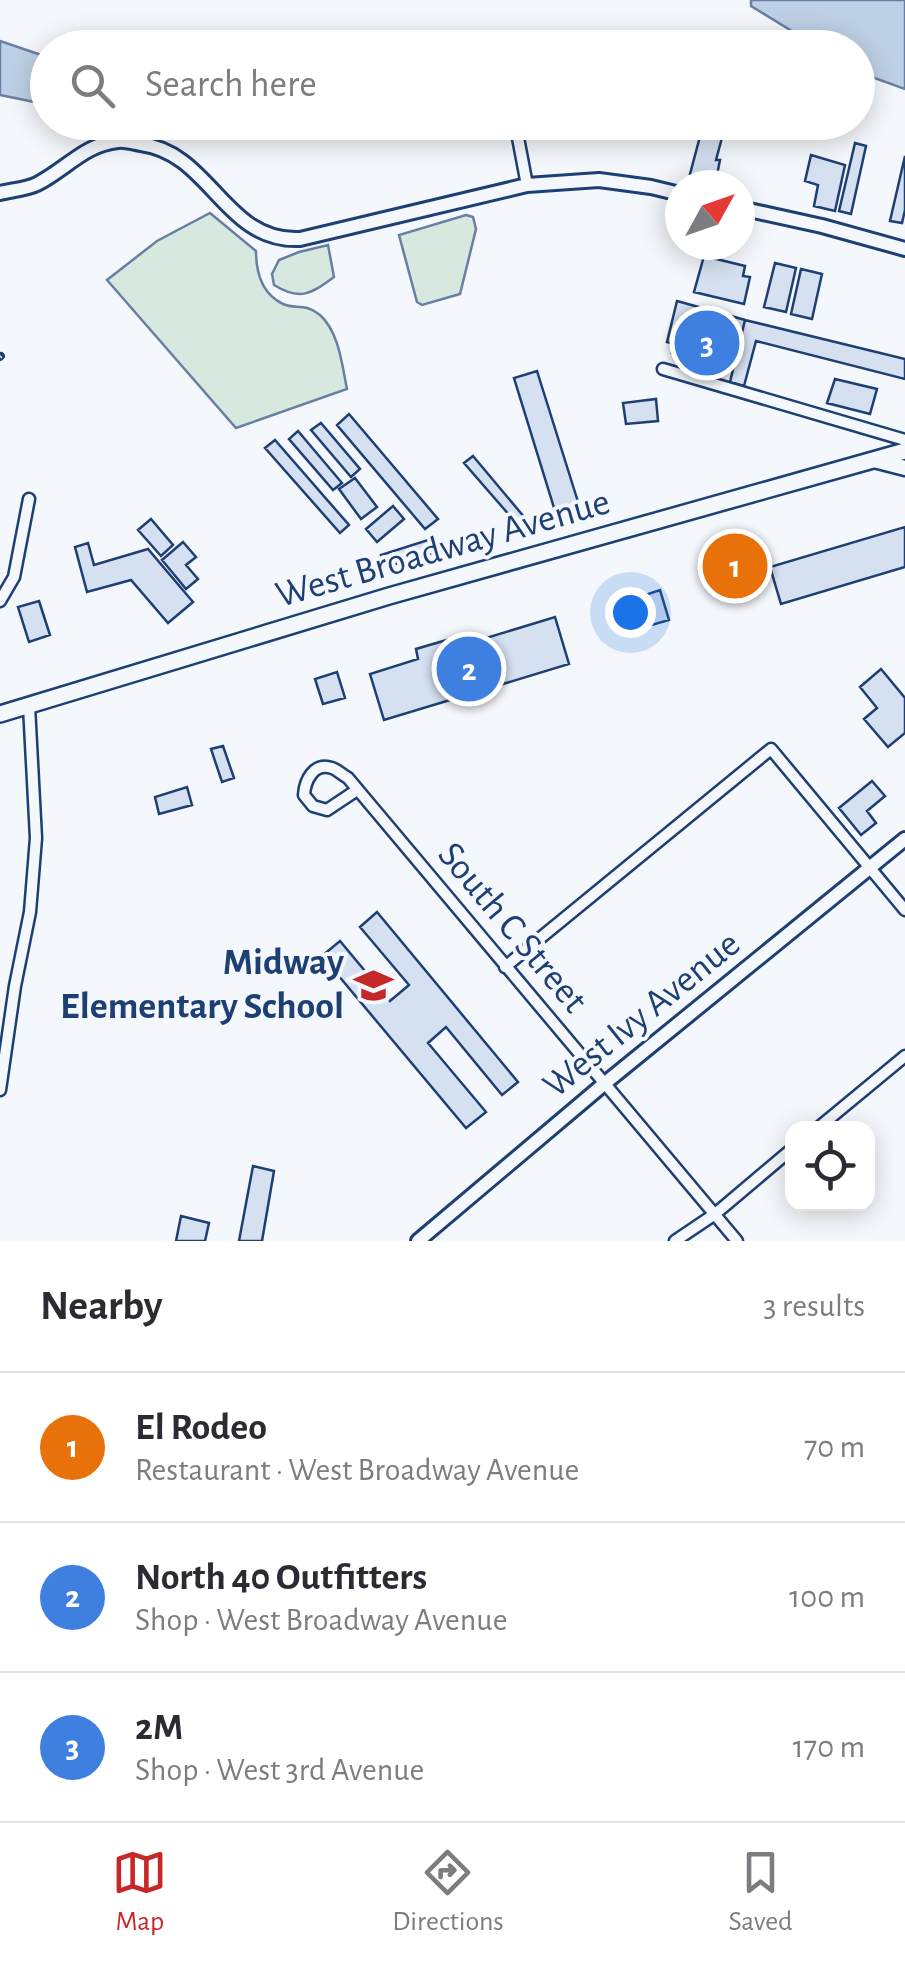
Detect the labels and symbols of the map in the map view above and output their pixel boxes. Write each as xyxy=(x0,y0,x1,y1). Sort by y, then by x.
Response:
north arrow xyxy=(665,170,755,260)
pin: 3 xyxy=(674,306,740,380)
street label: West Broadway Avenue xyxy=(272,483,614,615)
pin: 1 xyxy=(702,528,768,604)
your location xyxy=(605,587,656,638)
pin: 2 xyxy=(436,632,502,706)
street label: South C Street xyxy=(430,836,594,1020)
street label: West Ivy Avenue xyxy=(537,925,747,1105)
place label: Midway Elementary School xyxy=(60,944,344,1026)
school or university icon: Midway Elementary School xyxy=(353,964,395,1006)

